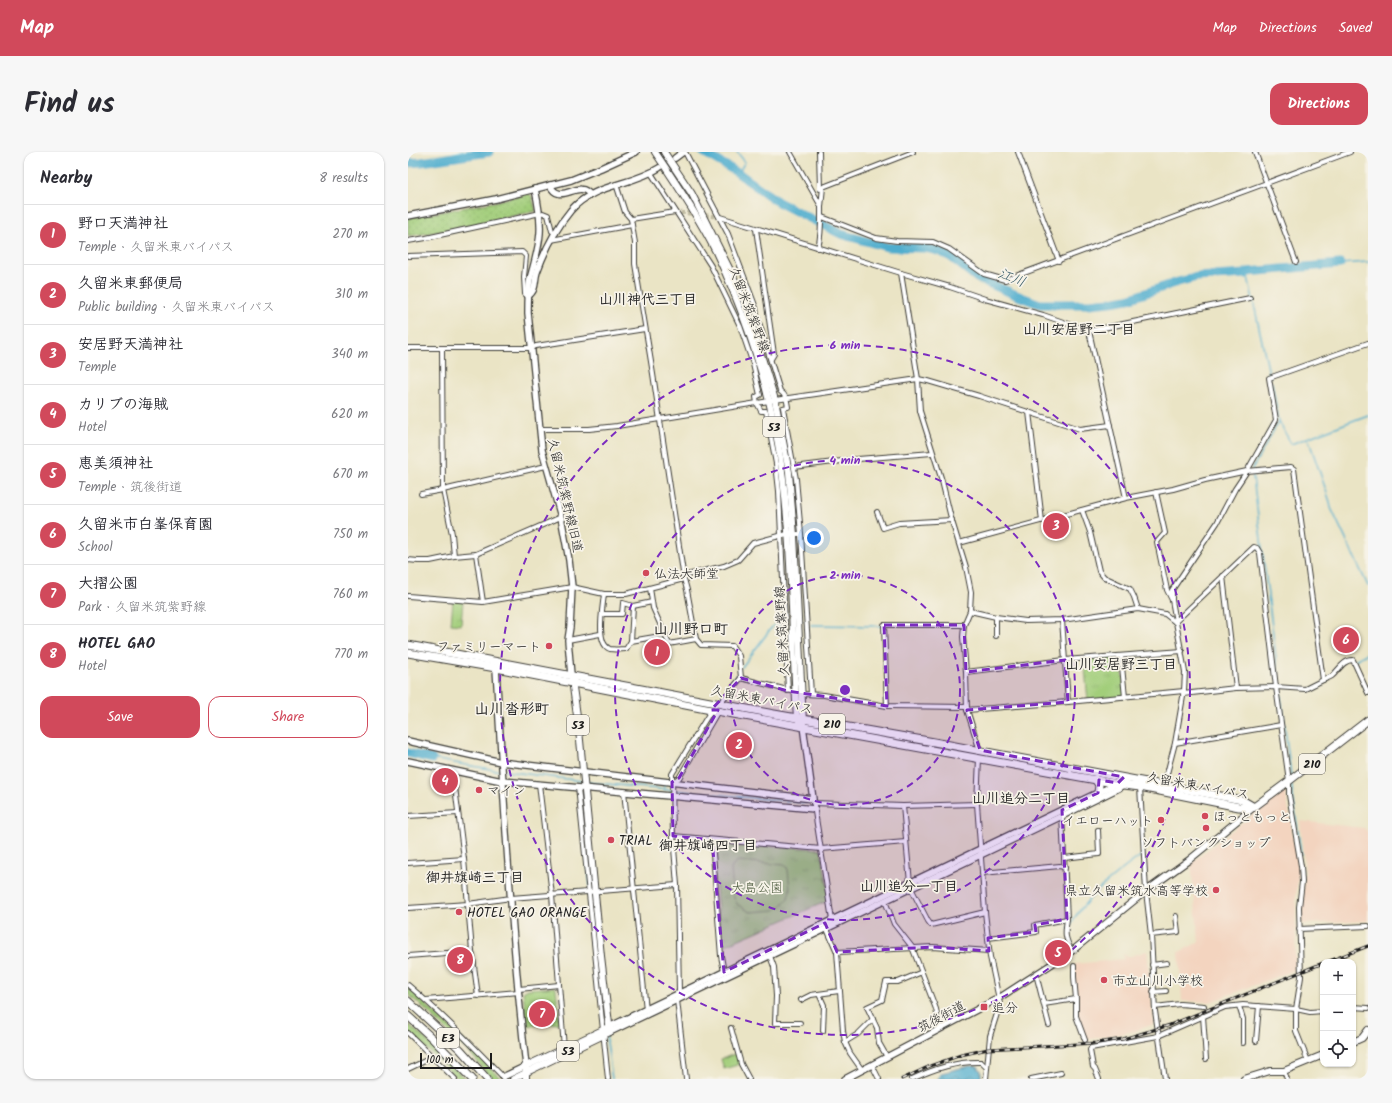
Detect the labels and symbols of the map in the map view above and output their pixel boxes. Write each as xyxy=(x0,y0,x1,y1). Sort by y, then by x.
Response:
water label: 江川 xyxy=(995,262,1029,293)
street label: 久留米筑紫野線 xyxy=(722,263,775,357)
district label: 山川神代三丁目 xyxy=(599,289,697,311)
district label: 山川安居野二丁目 xyxy=(1023,319,1135,341)
text: 6 min xyxy=(830,336,861,355)
road number: 53 xyxy=(763,417,785,437)
street label: 久留米筑紫野線旧道 xyxy=(541,436,588,555)
text: 4 min xyxy=(830,451,861,470)
pin: 3 xyxy=(1043,511,1069,541)
your location xyxy=(804,528,824,548)
place label: 仏法大師堂 xyxy=(654,564,719,585)
text: 2 min xyxy=(829,566,861,585)
marker: 仏法大師堂 xyxy=(641,568,651,578)
street label: 久留米筑紫野線 xyxy=(770,584,795,677)
district label: 山川野口町 xyxy=(653,618,729,642)
pin: 6 xyxy=(1333,625,1359,655)
place label: ファミリーマート xyxy=(437,637,541,658)
pin: 1 xyxy=(644,637,670,667)
marker: ファミリーマート xyxy=(544,641,554,651)
district label: 山川安居野三丁目 xyxy=(1065,654,1177,676)
street label: 久留米東バイパス xyxy=(709,680,815,721)
centre of rings xyxy=(838,683,852,697)
district label: 山川沓形町 xyxy=(474,698,550,722)
road number: 210 xyxy=(819,714,845,734)
road number: 53 xyxy=(567,715,589,735)
pin: 2 xyxy=(726,730,752,760)
road number: 210 xyxy=(1299,754,1325,774)
pin: 4 xyxy=(432,766,458,796)
street label: 久留米東バイパス xyxy=(1145,767,1251,806)
place label: マイン xyxy=(487,781,525,802)
marker: マイン xyxy=(474,785,484,795)
district label: 山川追分二丁目 xyxy=(972,788,1070,810)
place label: ほっともっと xyxy=(1213,807,1291,828)
place label: イエローハット xyxy=(1062,811,1153,832)
marker: ほっともっと xyxy=(1200,811,1210,821)
marker: イエローハット xyxy=(1156,815,1166,825)
marker: ソフトバンクショップ xyxy=(1201,823,1211,833)
place label: TRIAL xyxy=(619,831,653,852)
place label: ソフトバンクショップ xyxy=(1141,833,1271,854)
marker: TRIAL xyxy=(606,835,616,845)
district label: 御井旗崎四丁目 xyxy=(659,835,757,857)
district label: 御井旗崎三丁目 xyxy=(426,867,524,889)
district label: 山川追分一丁目 xyxy=(860,876,958,898)
park label: 大島公園 xyxy=(731,878,783,899)
place label: 県立久留米筑水高等学校 xyxy=(1065,881,1208,902)
marker: 県立久留米筑水高等学校 xyxy=(1211,885,1221,895)
place label: HOTEL GAO ORANGE xyxy=(467,903,588,924)
marker: HOTEL GAO ORANGE xyxy=(454,907,464,917)
pin: 5 xyxy=(1045,938,1071,968)
pin: 8 xyxy=(447,945,473,975)
place label: 市立山川小学校 xyxy=(1112,971,1203,992)
marker: 市立山川小学校 xyxy=(1099,975,1109,985)
street label: 筑後街道 xyxy=(914,996,970,1039)
place label: 追分 xyxy=(992,998,1018,1019)
pin: 7 xyxy=(529,999,555,1029)
marker: 追分 xyxy=(979,1002,989,1012)
road number: E3 xyxy=(437,1028,459,1048)
road number: 53 xyxy=(557,1041,579,1061)
scale bar xyxy=(420,1051,492,1070)

